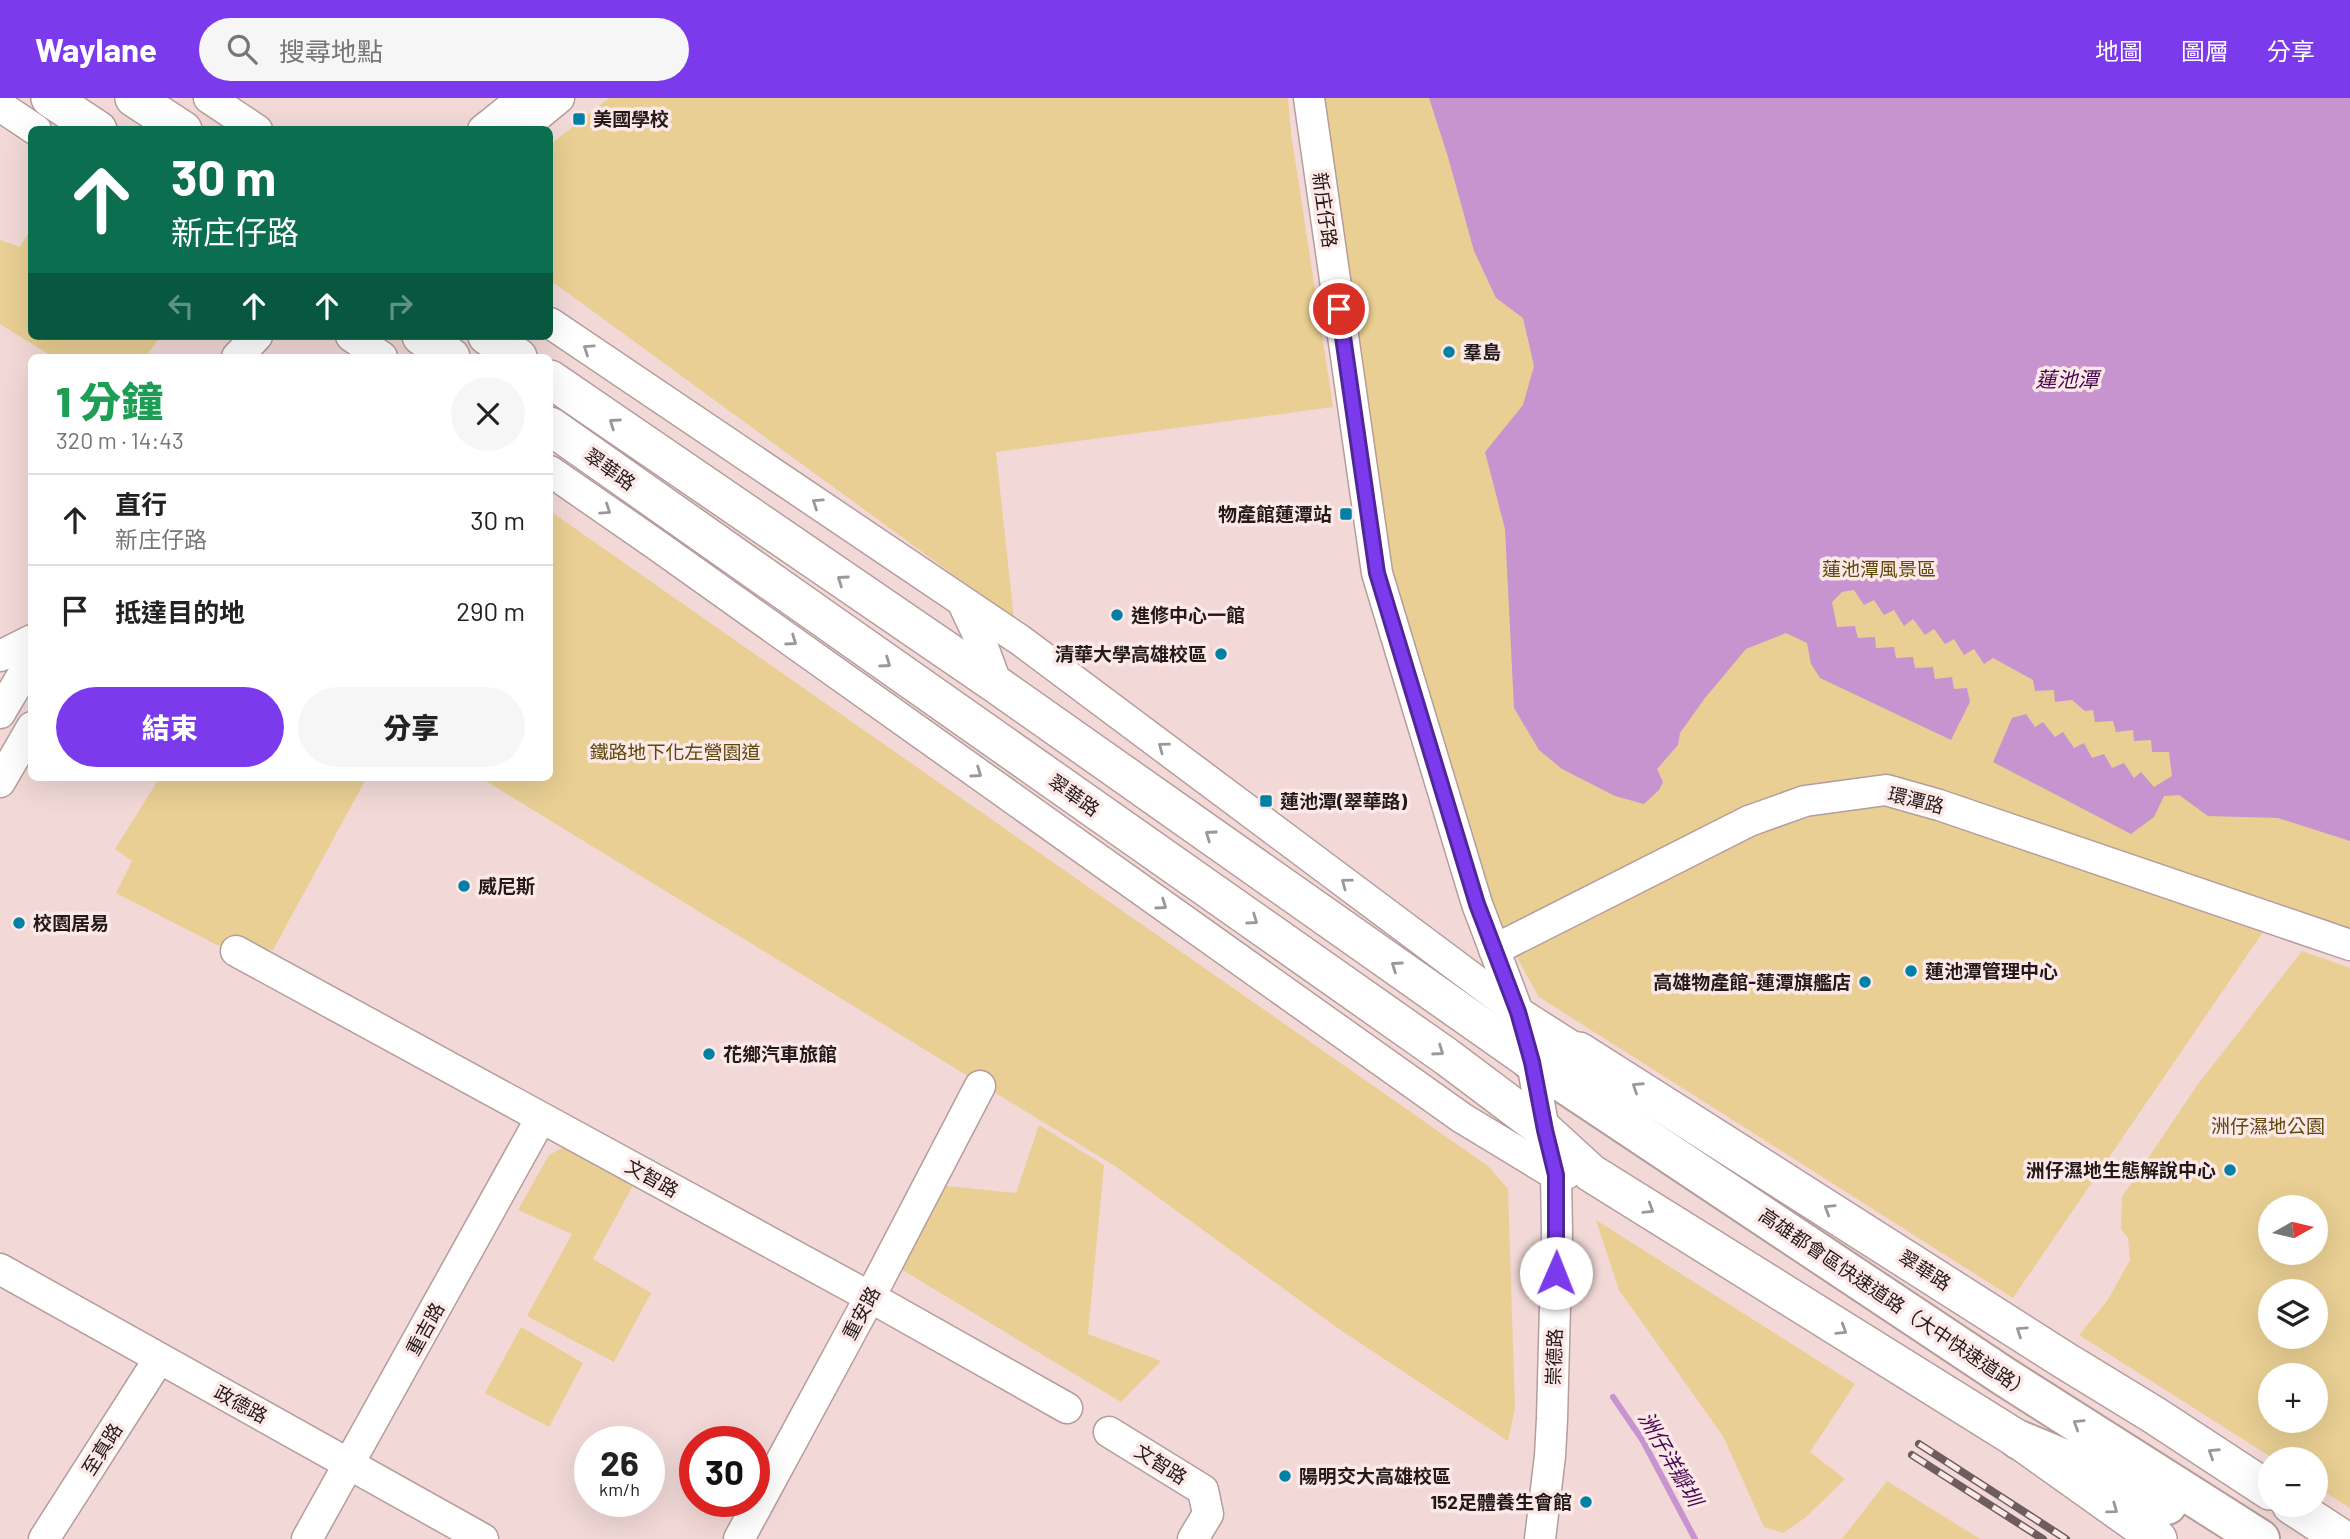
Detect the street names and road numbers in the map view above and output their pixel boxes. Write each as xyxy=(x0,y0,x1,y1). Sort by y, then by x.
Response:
street label: 新庄仔路 xyxy=(1309,171,1342,249)
street label: 翠華路 xyxy=(580,443,640,494)
street label: 翠華路 xyxy=(1044,769,1104,820)
street label: 環潭路 xyxy=(1886,781,1947,818)
street label: 文智路 xyxy=(622,1154,683,1201)
street label: 高雄都會區快速道路（大中快速道路） xyxy=(1755,1203,2036,1402)
street label: 翠華路 xyxy=(1895,1245,1956,1294)
street label: 重安路 xyxy=(837,1282,884,1343)
street label: 重吉路 xyxy=(401,1298,448,1359)
street label: 崇德路 xyxy=(1541,1328,1566,1386)
street label: 政德路 xyxy=(211,1380,272,1427)
street label: 至真路 xyxy=(77,1418,126,1479)
street label: 文智路 xyxy=(1131,1439,1192,1488)

